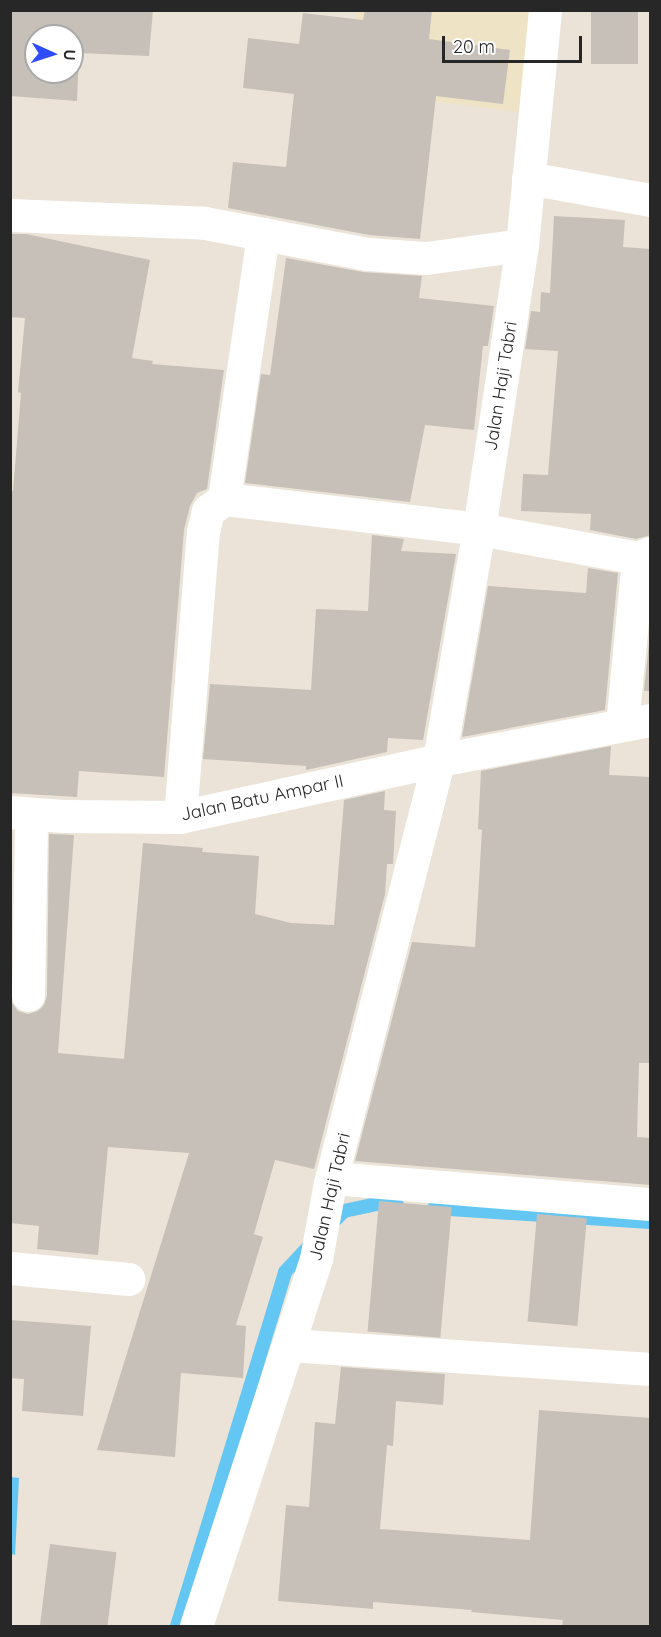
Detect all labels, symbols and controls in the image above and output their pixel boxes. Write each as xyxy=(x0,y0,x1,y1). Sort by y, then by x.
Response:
north arrow xyxy=(24,24,84,84)
scale bar xyxy=(445,24,584,62)
text: 20 m xyxy=(453,35,495,58)
text: U xyxy=(60,49,80,61)
street label: Jalan Haji Tabri xyxy=(480,320,522,452)
street label: Jalan Batu Ampar II xyxy=(178,770,346,826)
street label: Jalan Haji Tabri xyxy=(305,1131,355,1263)

